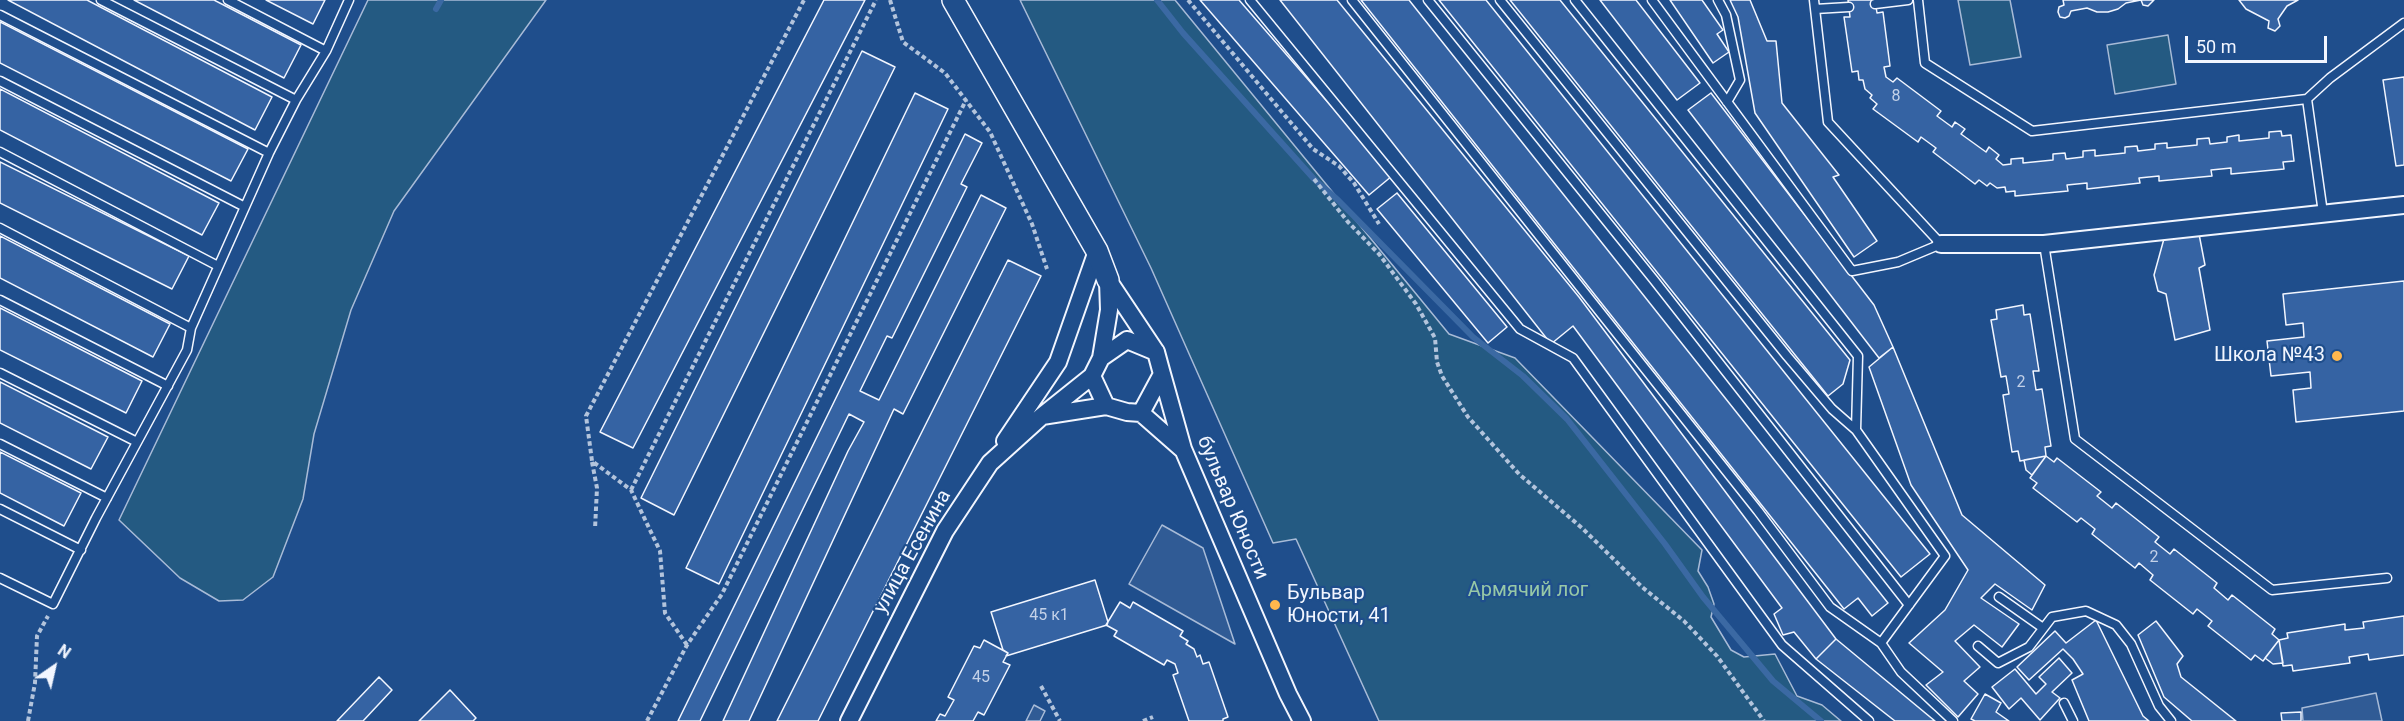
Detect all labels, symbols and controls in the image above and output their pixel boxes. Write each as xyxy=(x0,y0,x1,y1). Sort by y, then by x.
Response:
scale bar xyxy=(2188,24,2330,62)
text: 50 m xyxy=(2196,36,2236,57)
house number: 8 xyxy=(1892,87,1900,107)
place label: Школа №43 xyxy=(2214,344,2325,368)
marker: Школа №43 xyxy=(2330,349,2344,363)
house number: 2 xyxy=(2017,373,2025,393)
street label: бульвар Юности xyxy=(1191,433,1273,583)
street label: улица Есенина xyxy=(869,486,957,618)
house number: 2 xyxy=(2150,548,2158,568)
park label: Армячий лог xyxy=(1468,579,1588,603)
place label: Бульвар Юности, 41 xyxy=(1287,582,1391,629)
marker: Бульвар Юности, 41 xyxy=(1268,598,1282,612)
house number: 45 к1 xyxy=(1029,606,1069,626)
north arrow xyxy=(24,637,84,697)
text: N xyxy=(54,641,74,663)
house number: 45 xyxy=(972,668,990,688)

